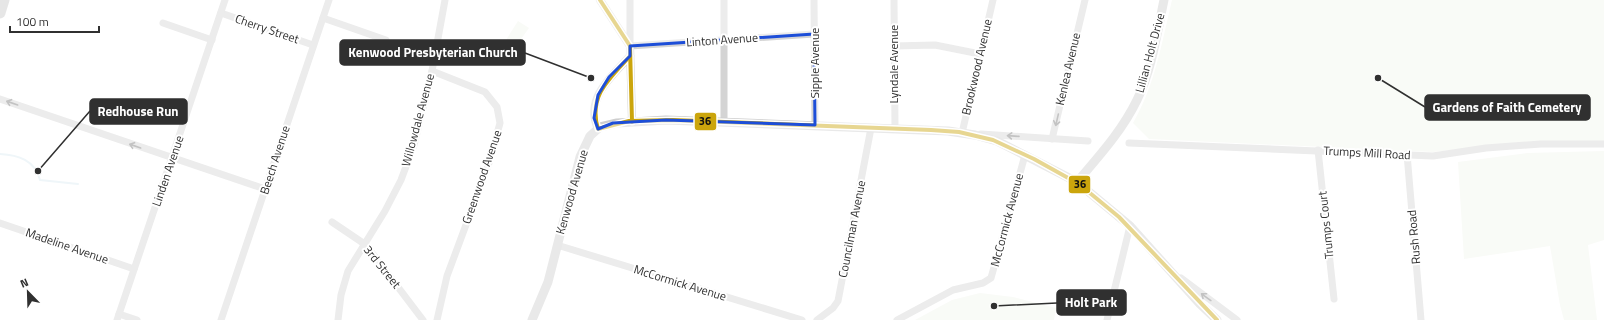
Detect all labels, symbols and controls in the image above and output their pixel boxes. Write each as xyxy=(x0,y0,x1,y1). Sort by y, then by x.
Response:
scale bar xyxy=(10,8,99,34)
street label: Cherry Street xyxy=(233,9,303,49)
street label: Lillian Holt Drive xyxy=(1130,11,1169,95)
text: 100 m xyxy=(16,12,49,31)
street label: Brookwood Avenue xyxy=(956,17,997,117)
street label: Lyndale Avenue xyxy=(884,25,903,103)
street label: Linton Avenue xyxy=(685,28,759,51)
street label: Sipple Avenue xyxy=(805,28,824,98)
street label: Kenlea Avenue xyxy=(1050,31,1085,107)
callout: Kenwood Presbyterian Church xyxy=(340,40,525,65)
text: Kenwood Presbyterian Church xyxy=(348,42,518,62)
street label: Willowdale Avenue xyxy=(396,71,439,168)
callout: Gardens of Faith Cemetery xyxy=(1425,95,1590,120)
text: Gardens of Faith Cemetery xyxy=(1432,97,1582,117)
one-way arrow xyxy=(7,99,19,107)
callout: Redhouse Run xyxy=(90,99,187,124)
text: Redhouse Run xyxy=(97,101,179,121)
line badge: 36 xyxy=(694,112,717,131)
text: 36 xyxy=(699,113,711,129)
one-way arrow xyxy=(1052,113,1060,126)
street label: Beech Avenue xyxy=(254,123,295,197)
street label: Greenwood Avenue xyxy=(457,127,506,226)
street label: Linden Avenue xyxy=(147,133,189,209)
one-way arrow xyxy=(1007,133,1020,140)
one-way arrow xyxy=(130,141,142,149)
street label: Trumps Mill Road xyxy=(1323,141,1411,164)
street label: Kenwood Avenue xyxy=(550,147,593,236)
street label: McCormick Avenue xyxy=(985,171,1028,269)
line badge: 36 xyxy=(1068,175,1091,194)
text: 36 xyxy=(1074,176,1086,192)
street label: Councilman Avenue xyxy=(833,179,870,279)
street label: Trumps Court xyxy=(1312,190,1338,260)
street label: Rush Road xyxy=(1402,209,1425,265)
street label: Madeline Avenue xyxy=(23,222,111,269)
street label: 3rd Street xyxy=(359,241,406,293)
street label: McCormick Avenue xyxy=(631,259,729,306)
north arrow xyxy=(8,272,48,312)
text: N xyxy=(17,274,31,292)
callout: Holt Park xyxy=(1057,290,1126,315)
text: Holt Park xyxy=(1065,292,1118,312)
one-way arrow xyxy=(1200,293,1211,301)

